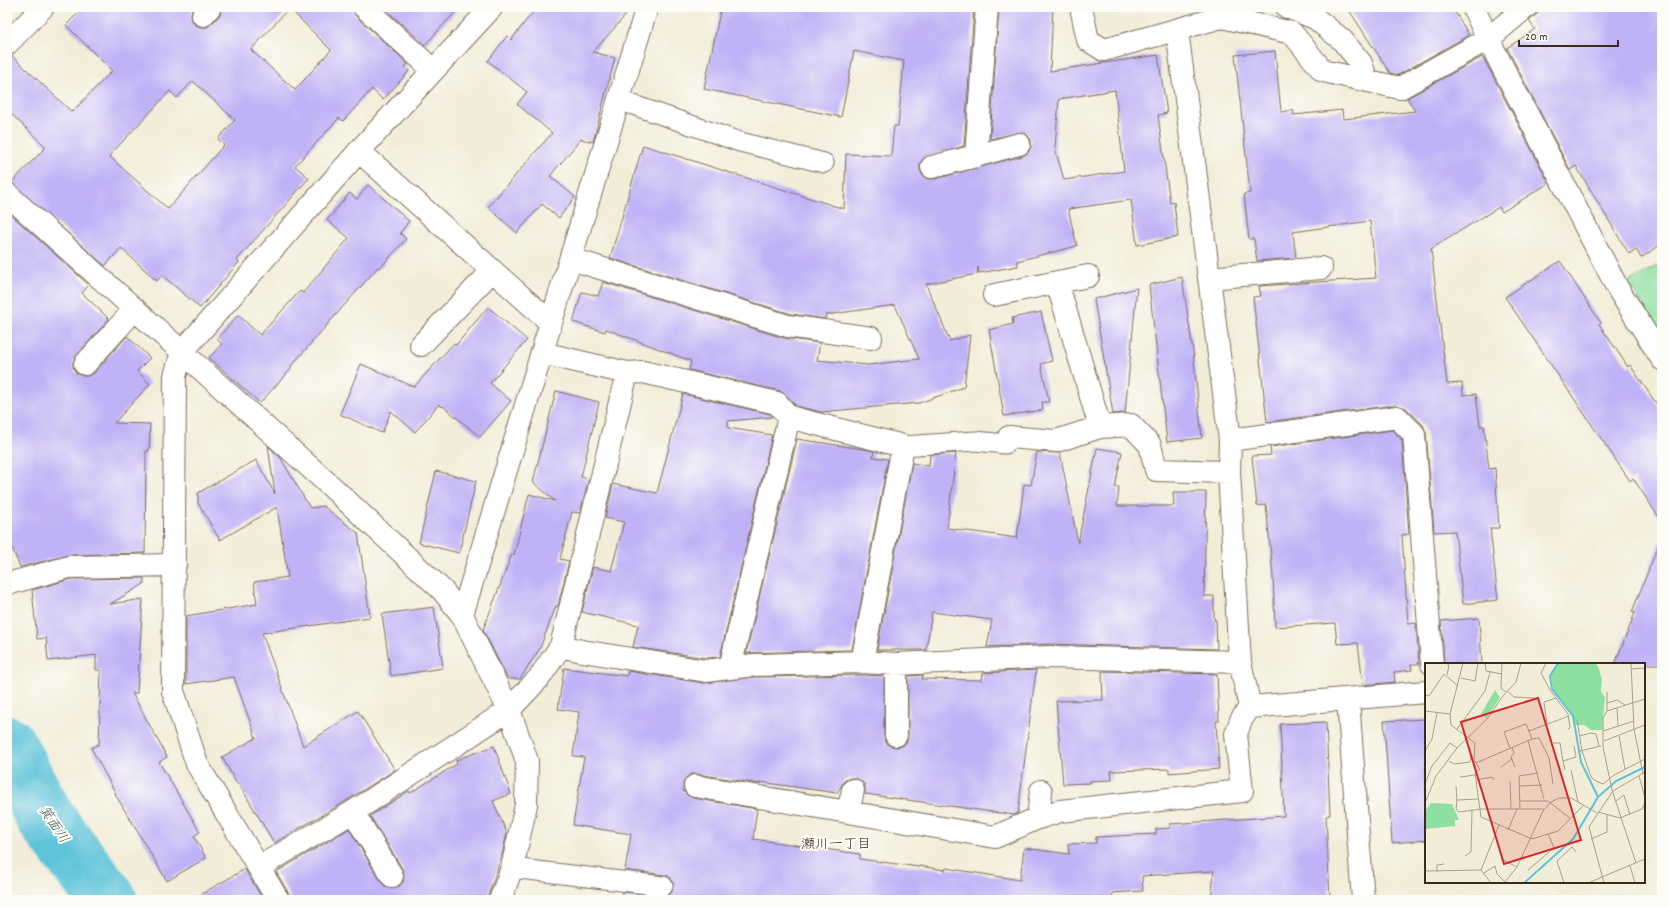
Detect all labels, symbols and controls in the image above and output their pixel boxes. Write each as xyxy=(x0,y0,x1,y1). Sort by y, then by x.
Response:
scale bar xyxy=(1519,22,1618,48)
text: 20 m xyxy=(1525,29,1548,46)
inset map xyxy=(1425,663,1645,883)
water label: 箕面川 xyxy=(33,802,73,848)
district label: 瀬川一丁目 xyxy=(801,835,871,855)

